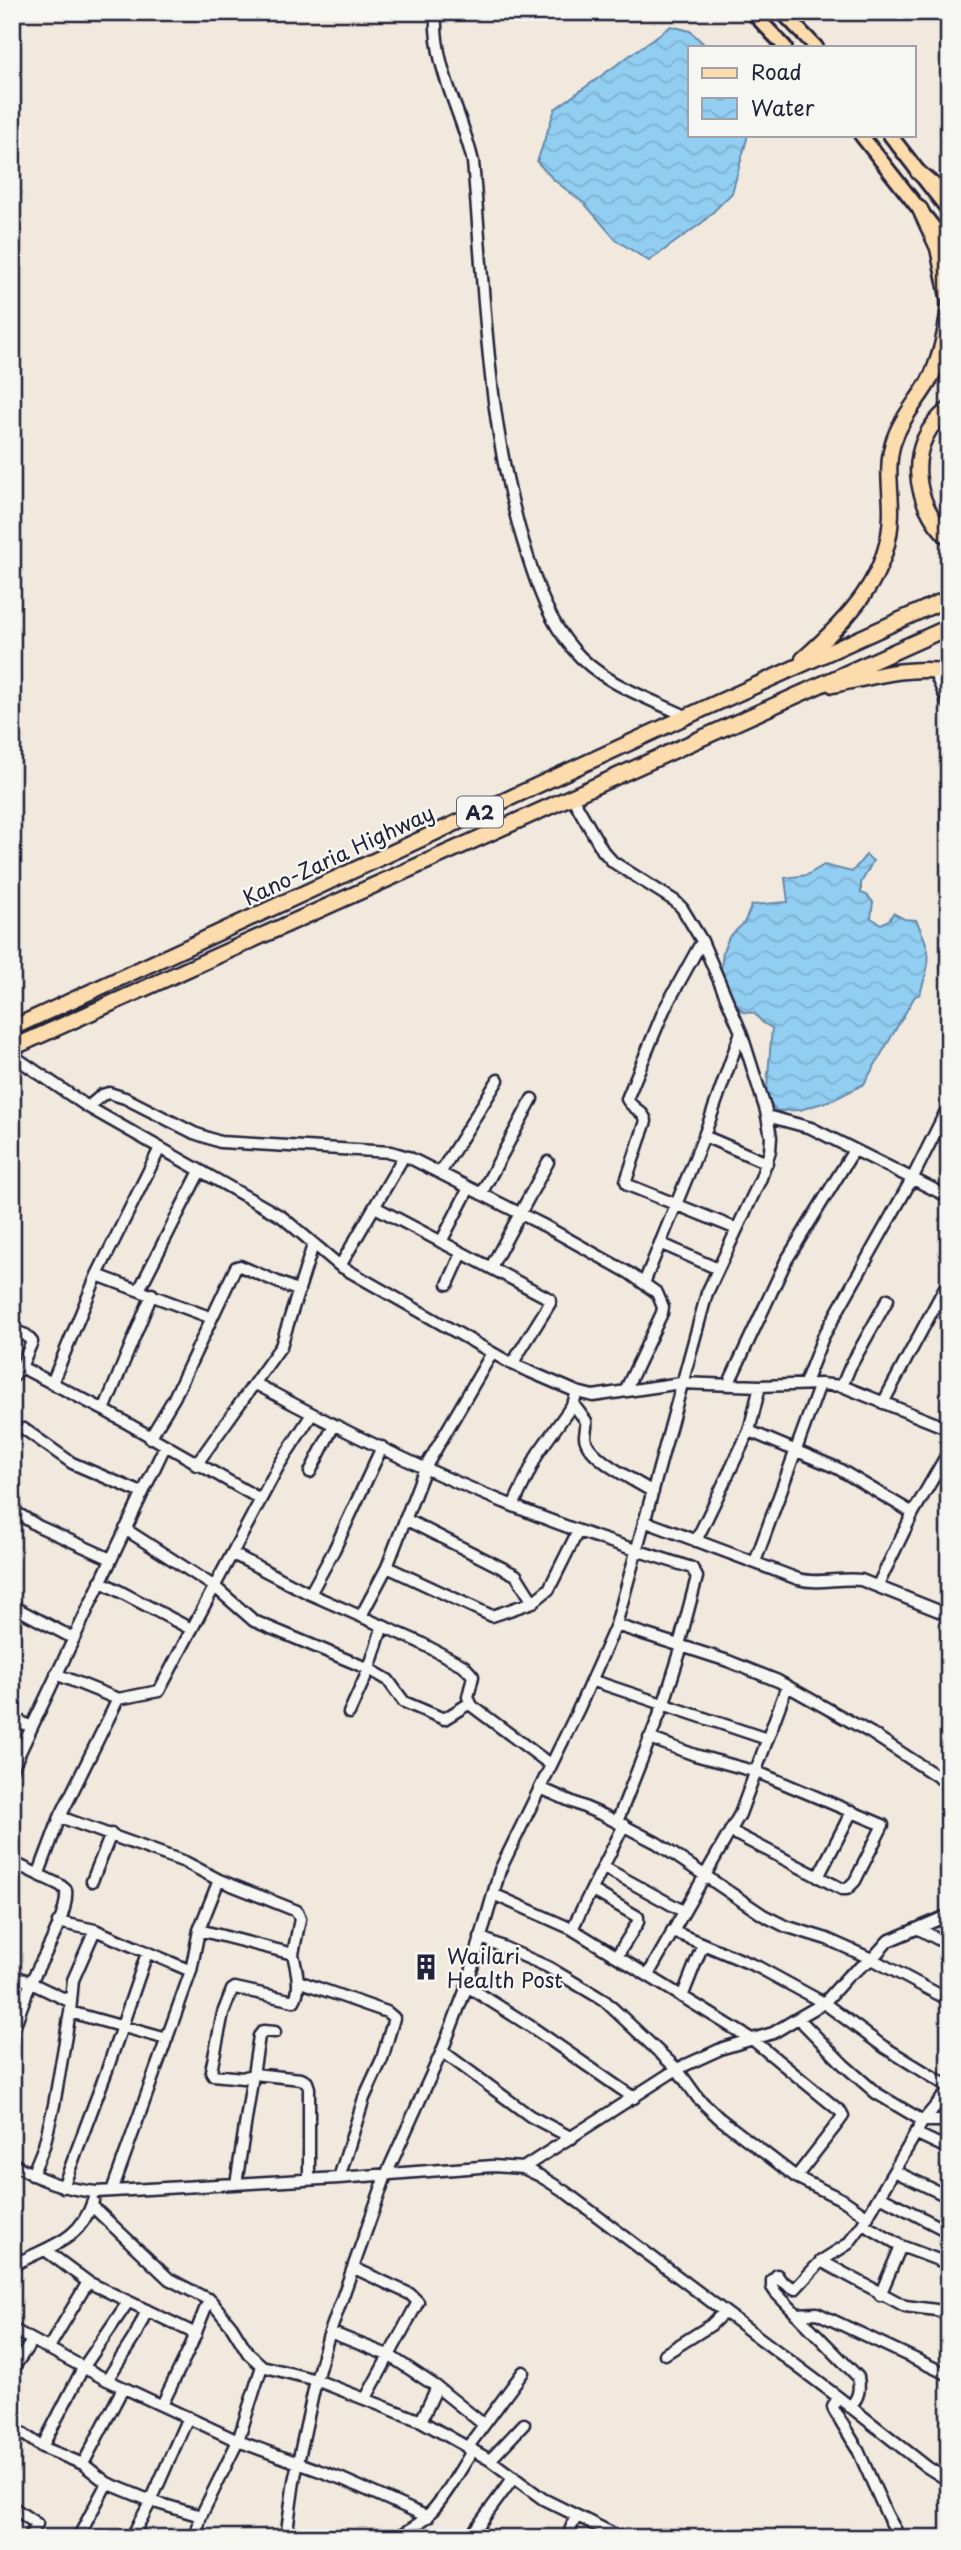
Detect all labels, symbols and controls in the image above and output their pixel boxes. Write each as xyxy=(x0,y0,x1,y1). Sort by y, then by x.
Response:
legend xyxy=(688,46,916,136)
text: Road xyxy=(751,55,802,87)
text: Water xyxy=(751,91,815,123)
street label: Kano-Zaria Highway xyxy=(237,796,439,912)
road number: A2 xyxy=(457,796,503,828)
place label: Wailari Health Post xyxy=(447,1939,563,1995)
building icon: Wailari Health Post xyxy=(411,1952,441,1982)

